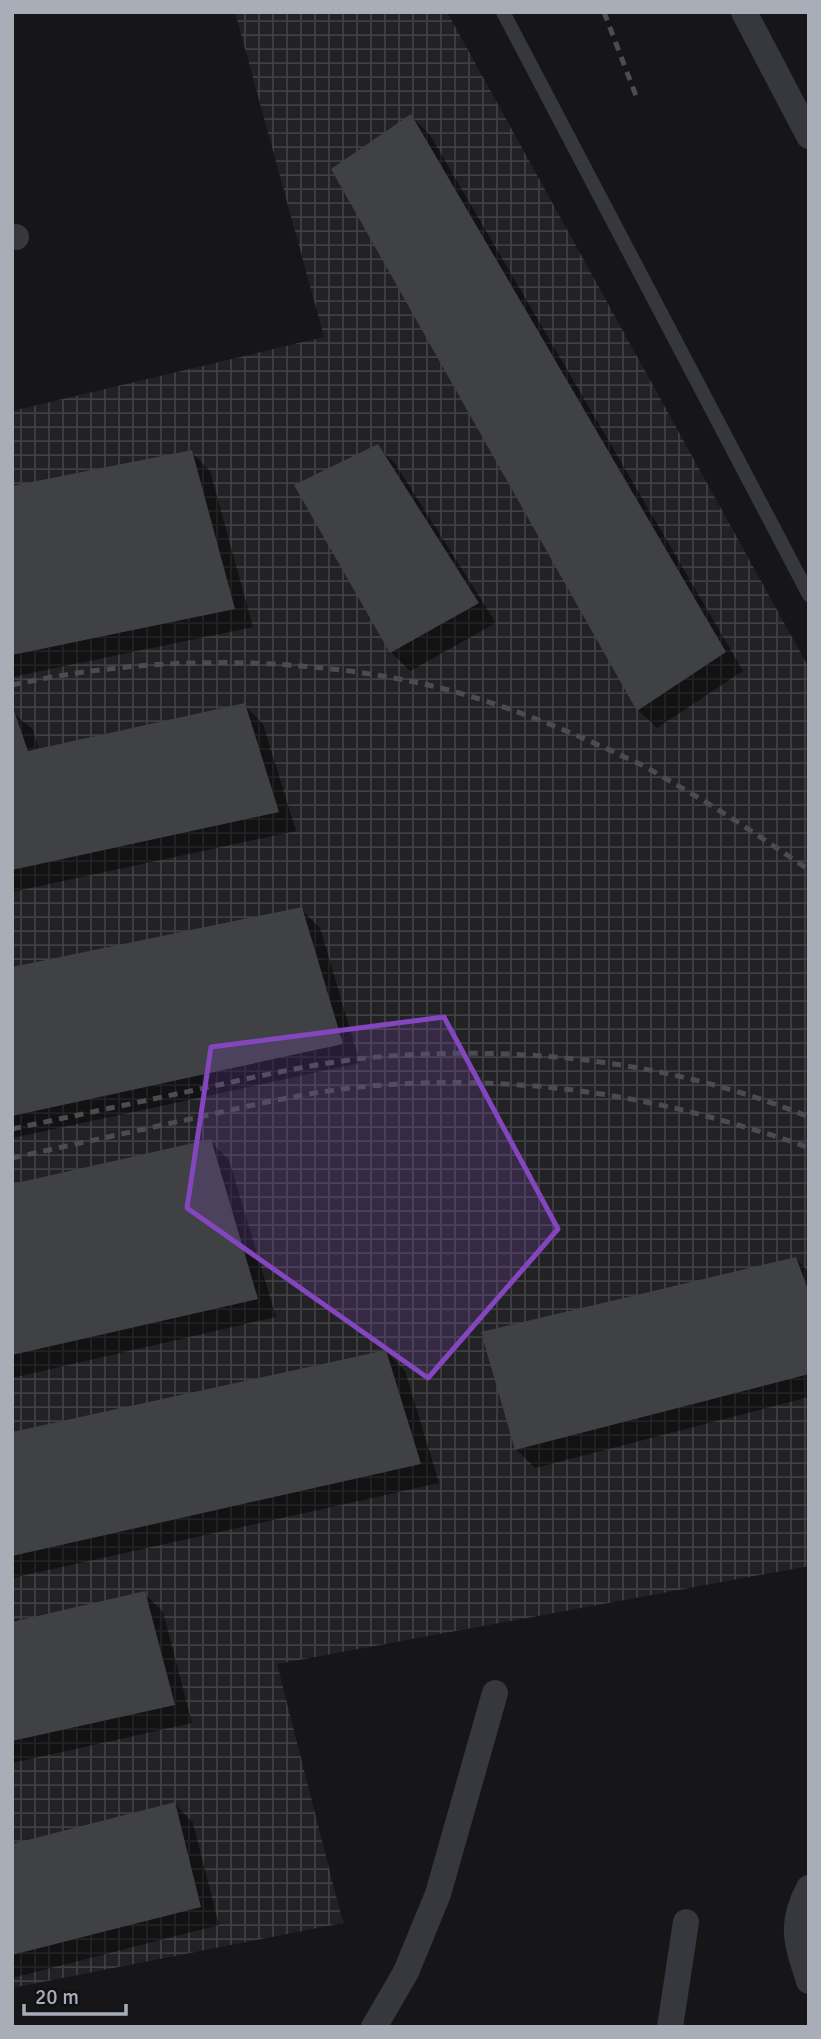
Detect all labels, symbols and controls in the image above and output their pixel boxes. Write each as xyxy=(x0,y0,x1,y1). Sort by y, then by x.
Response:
scale bar xyxy=(24,1972,126,2016)
text: 20 m xyxy=(35,1984,79,2010)

